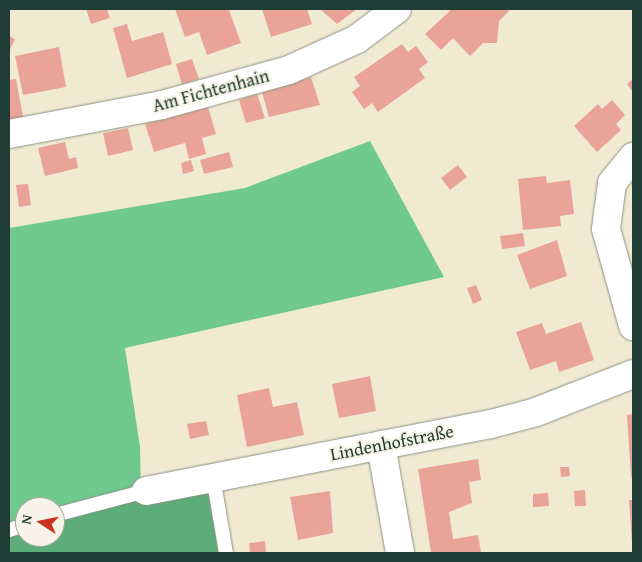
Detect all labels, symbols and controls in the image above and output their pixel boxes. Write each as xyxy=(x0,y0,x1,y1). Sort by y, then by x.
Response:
street label: Am Fichtenhain xyxy=(150,65,272,117)
street label: Lindenhofstraße xyxy=(328,420,456,466)
north arrow xyxy=(15,497,65,547)
text: N xyxy=(16,513,37,526)

